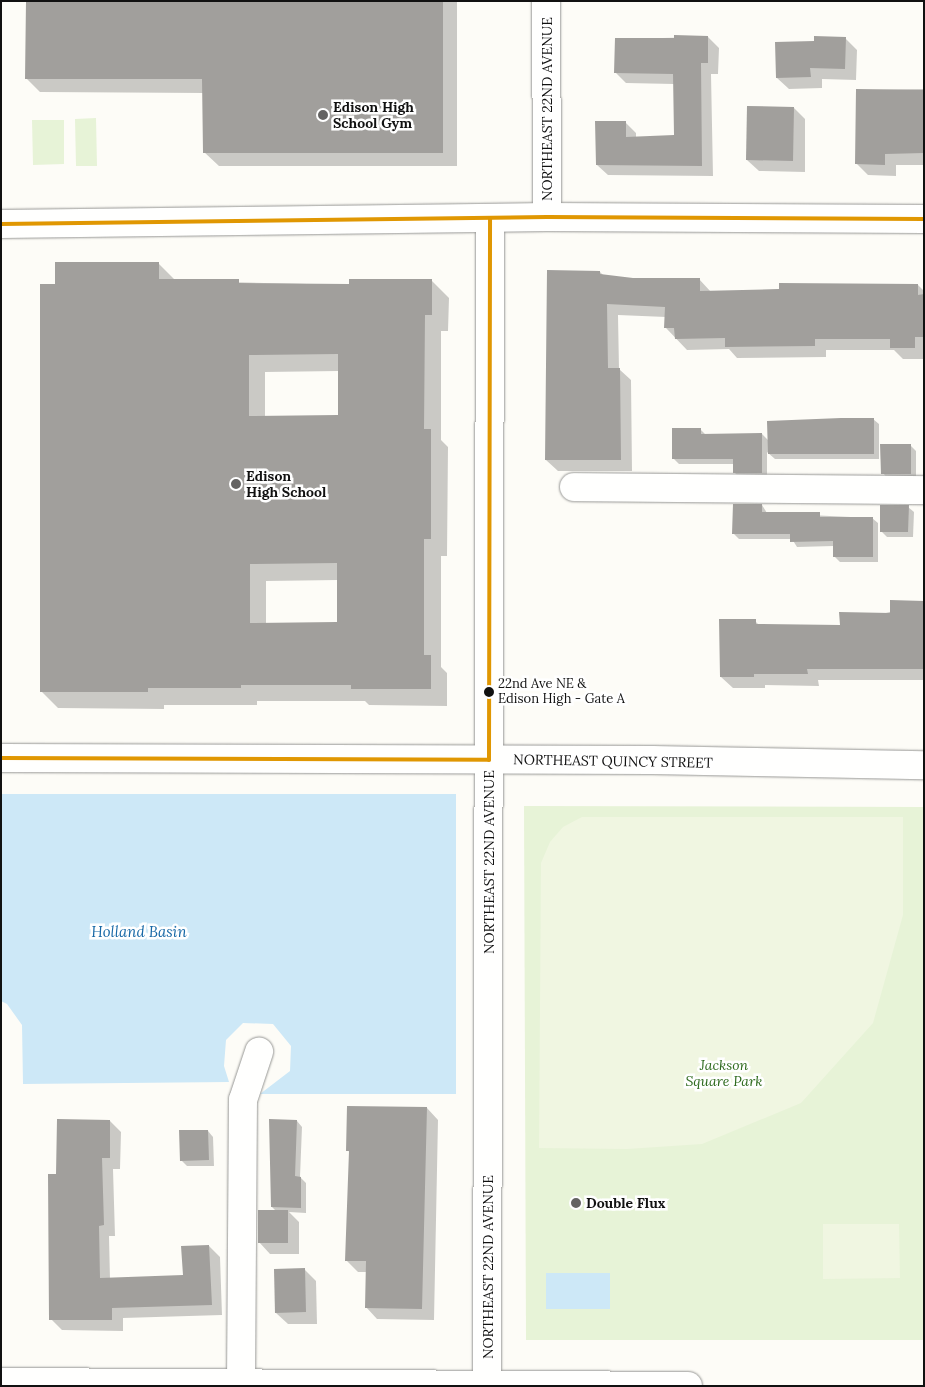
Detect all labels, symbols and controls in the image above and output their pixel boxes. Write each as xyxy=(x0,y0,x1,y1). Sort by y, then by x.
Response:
street label: NORTHEAST 22ND AVENUE xyxy=(539,17,555,201)
place label: Edison High School Gym xyxy=(333,99,414,132)
marker: Edison High School Gym xyxy=(317,109,329,121)
place label: Edison High School xyxy=(246,468,326,501)
marker: Edison High School xyxy=(230,478,242,490)
place label: 22nd Ave NE & Edison High - Gate A xyxy=(498,677,625,708)
marker: 22nd Ave NE & Edison High - Gate A xyxy=(484,687,494,697)
street label: NORTHEAST QUINCY STREET xyxy=(513,751,713,771)
street label: NORTHEAST 22ND AVENUE xyxy=(481,770,497,954)
water label: Holland Basin xyxy=(91,923,187,941)
park label: Jackson Square Park xyxy=(685,1057,763,1090)
street label: NORTHEAST 22ND AVENUE xyxy=(480,1175,496,1359)
place label: Double Flux xyxy=(586,1195,666,1211)
marker: Double Flux xyxy=(570,1197,582,1209)

